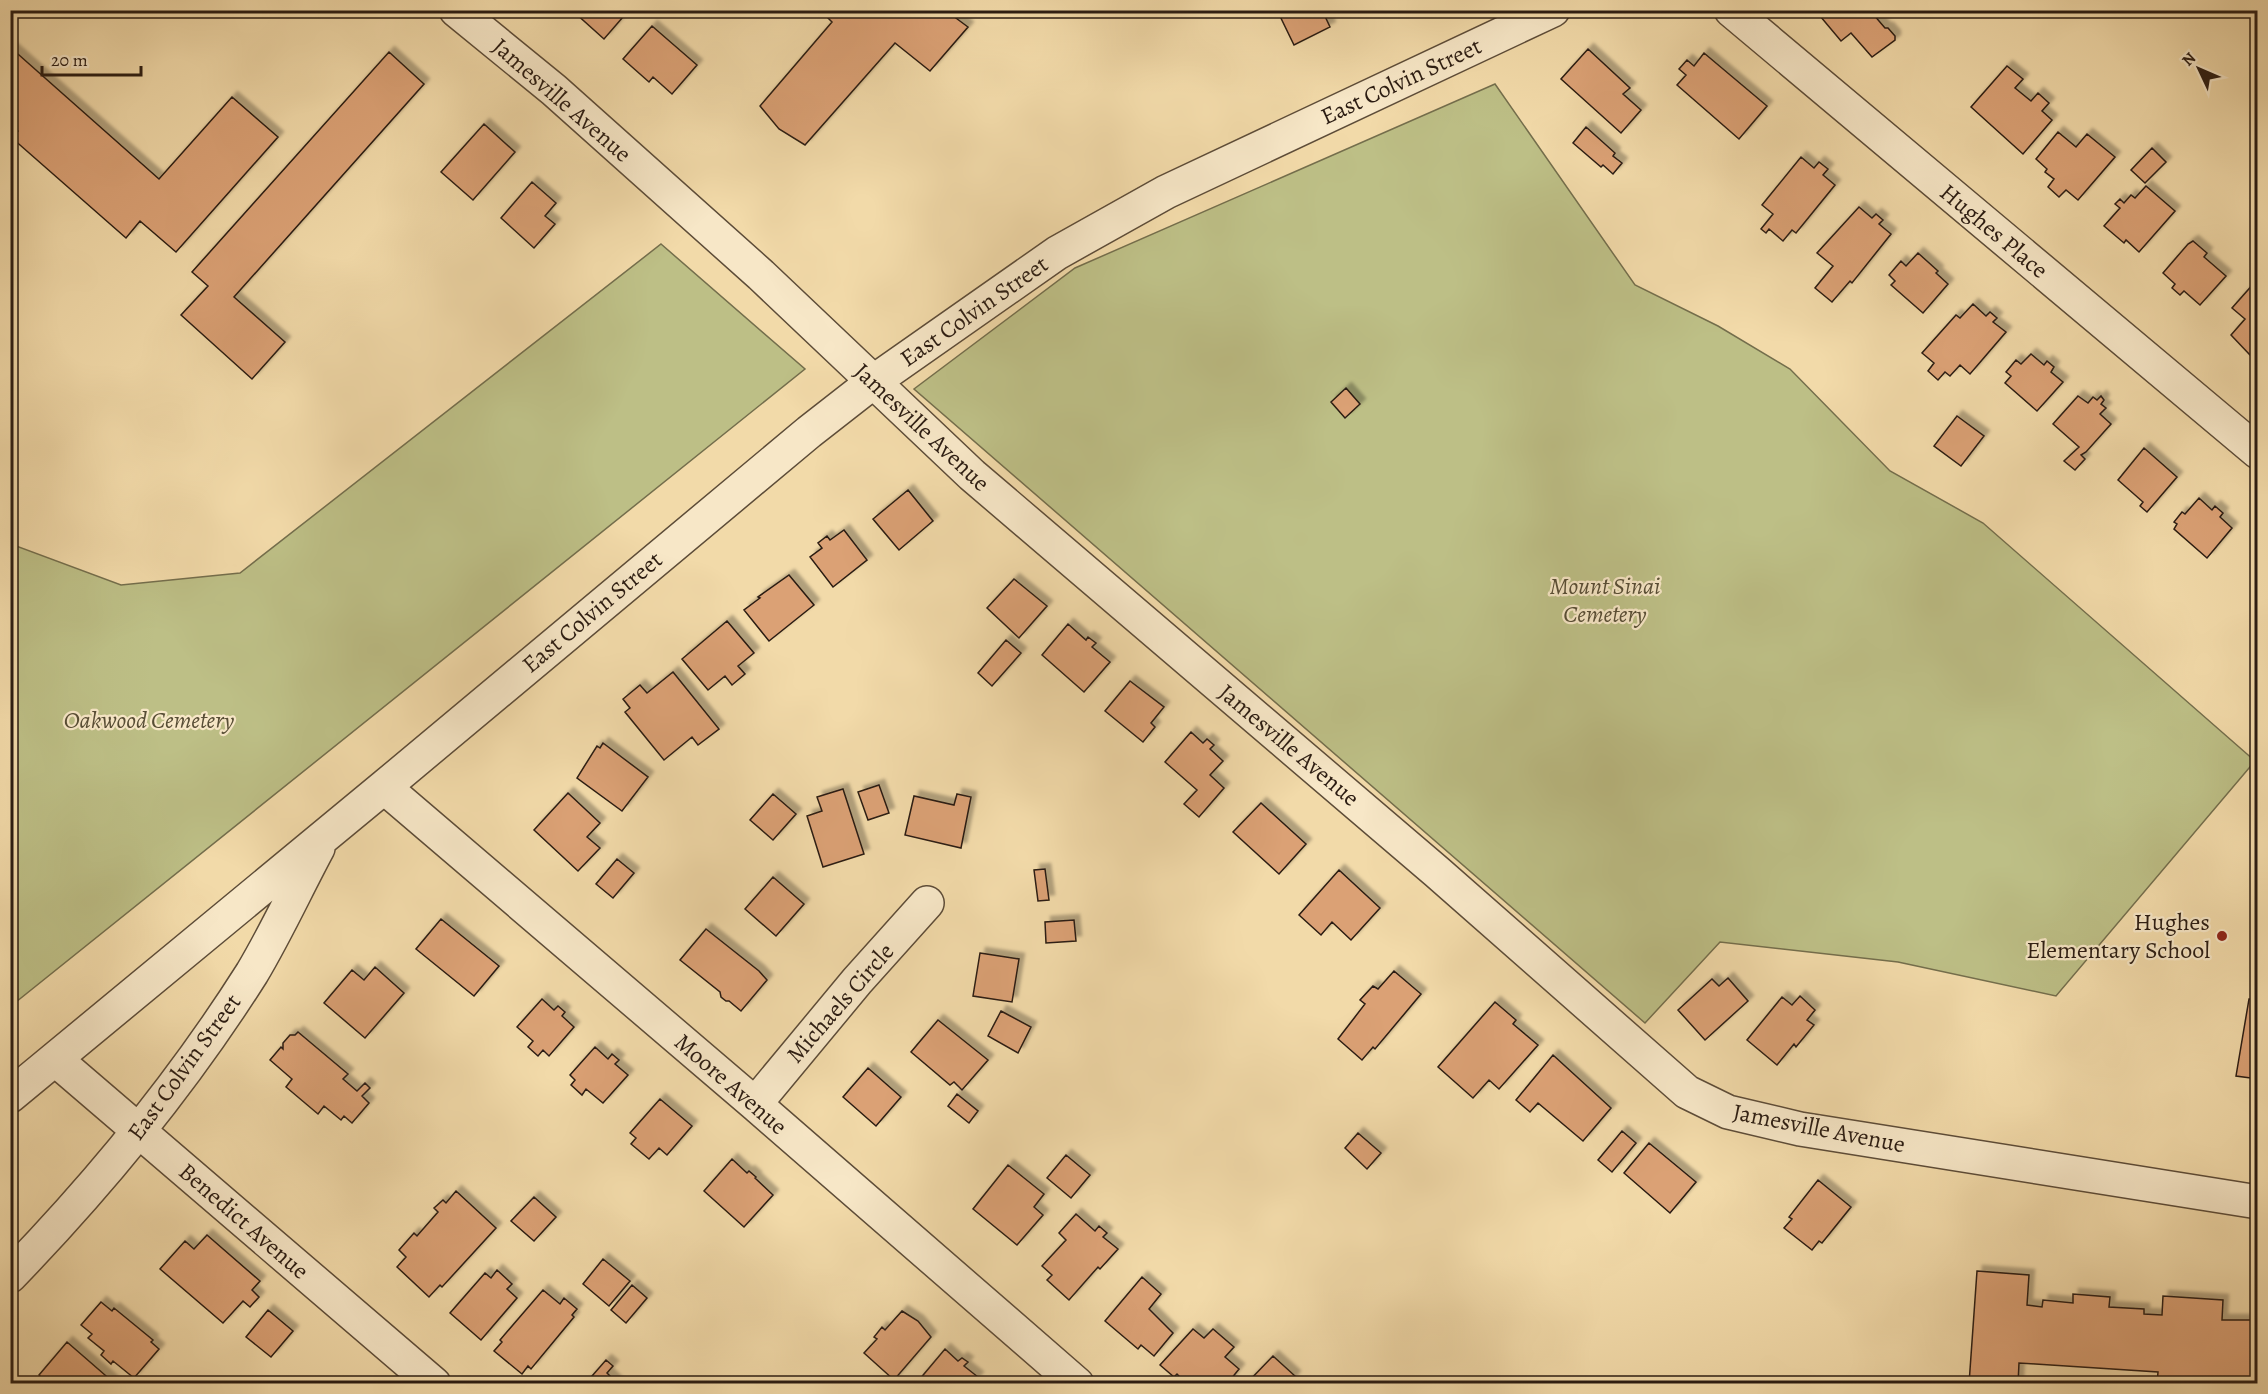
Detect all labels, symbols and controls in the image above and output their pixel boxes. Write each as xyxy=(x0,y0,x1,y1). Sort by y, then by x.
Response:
street label: East Colvin Street xyxy=(1315,30,1487,132)
street label: Jamesville Avenue xyxy=(486,31,638,169)
scale bar xyxy=(42,39,141,77)
north arrow xyxy=(2169,39,2229,99)
text: N xyxy=(2177,47,2201,71)
text: 20 m xyxy=(51,48,88,72)
street label: Hughes Place xyxy=(1933,176,2055,286)
street label: East Colvin Street xyxy=(894,248,1054,374)
street label: Jamesville Avenue xyxy=(847,356,997,498)
street label: East Colvin Street xyxy=(515,544,669,680)
park label: Mount Sinai Cemetery xyxy=(1550,570,1660,630)
street label: Jamesville Avenue xyxy=(1212,677,1366,813)
park label: Oakwood Cemetery xyxy=(64,704,235,736)
place label: Hughes Elementary School xyxy=(2026,906,2210,966)
marker: Hughes Elementary School xyxy=(2215,929,2229,943)
street label: Michaels Circle xyxy=(779,936,901,1070)
street label: East Colvin Street xyxy=(120,987,248,1147)
street label: Moore Avenue xyxy=(668,1026,794,1142)
street label: Jamesville Avenue xyxy=(1730,1096,1908,1160)
street label: Benedict Avenue xyxy=(172,1156,316,1286)

